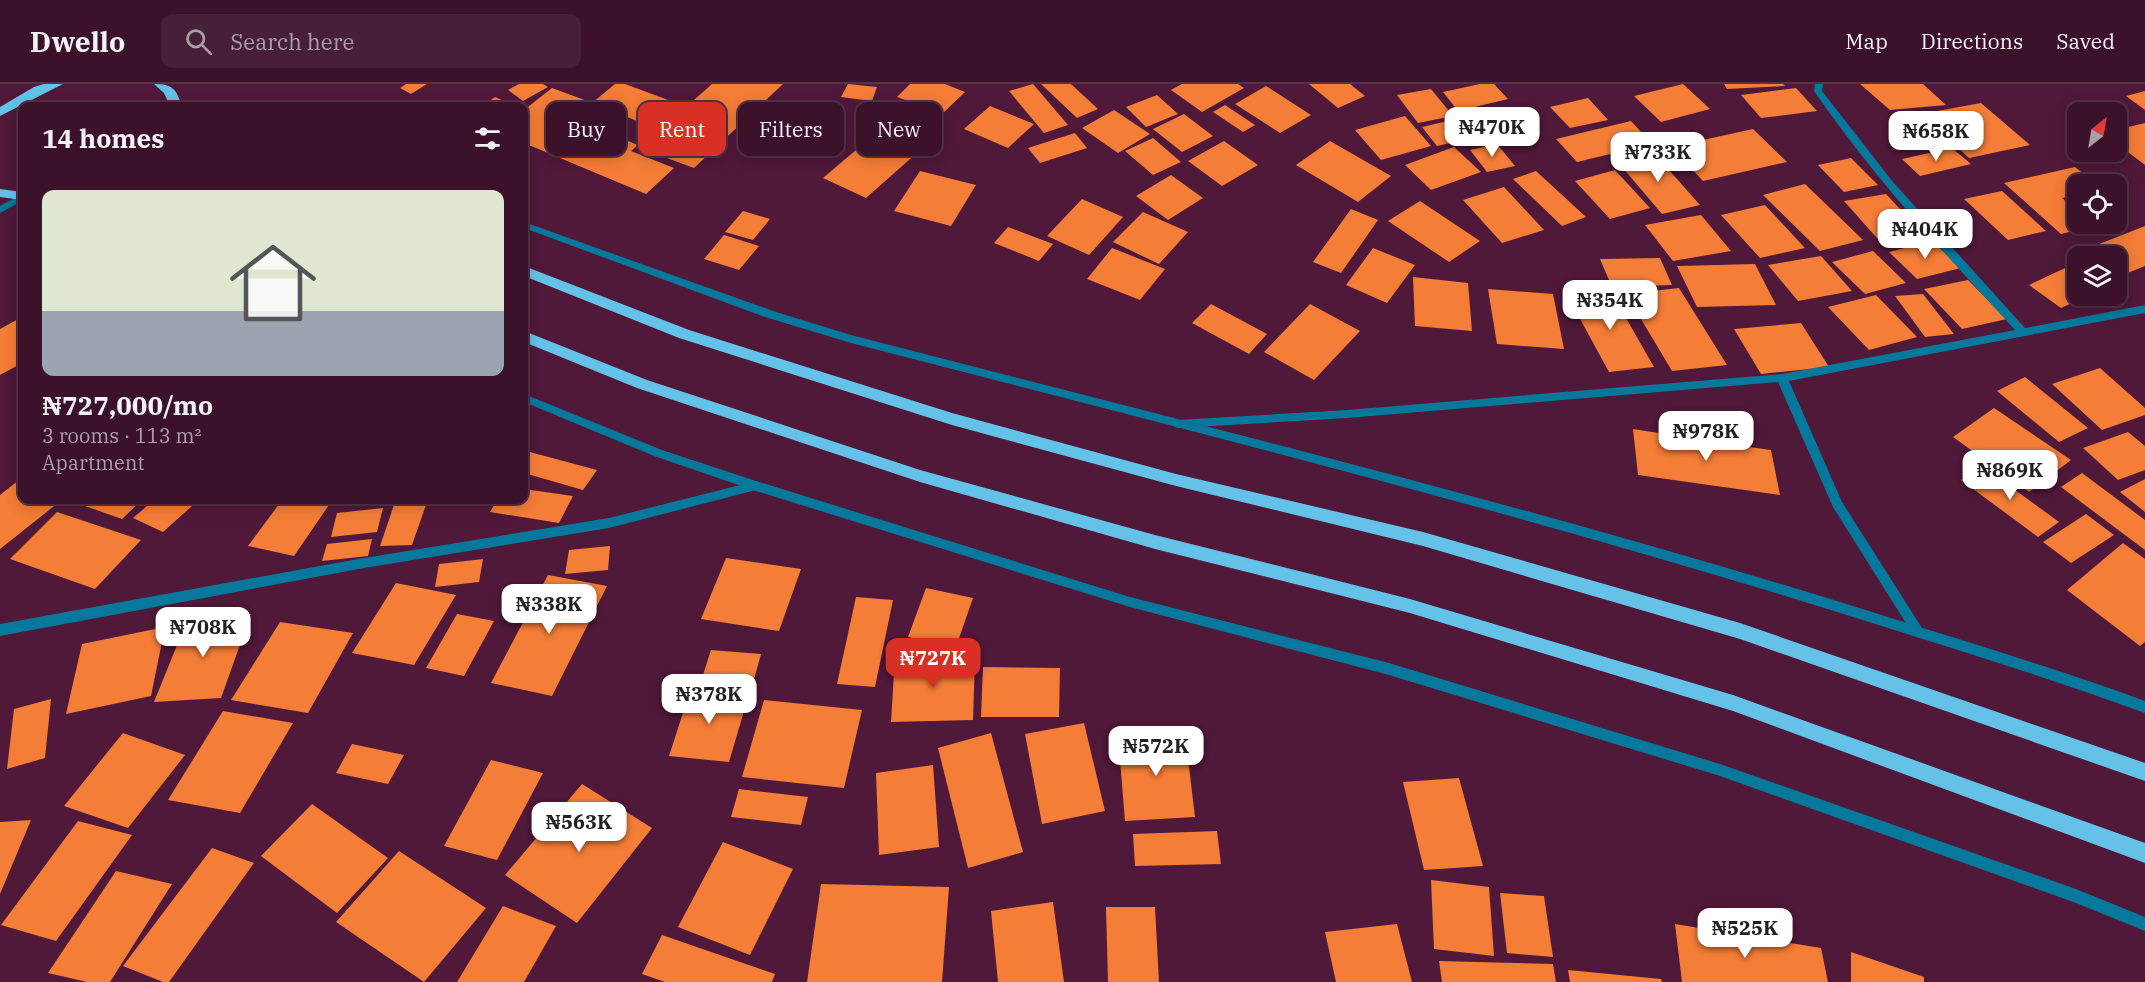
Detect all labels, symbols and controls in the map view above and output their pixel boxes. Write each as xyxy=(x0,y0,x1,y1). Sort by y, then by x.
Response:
search box xyxy=(161,14,581,68)
text: Dwello xyxy=(30,23,125,60)
icon: search xyxy=(182,25,215,58)
text: Search here xyxy=(230,27,354,56)
text: Map xyxy=(1845,27,1888,55)
text: Directions xyxy=(1921,27,2023,55)
text: Saved xyxy=(2056,27,2115,55)
chip: Buy xyxy=(546,102,626,156)
chip: Rent xyxy=(638,102,726,156)
chip: Filters xyxy=(738,102,844,156)
chip: New xyxy=(856,102,942,156)
north arrow xyxy=(2067,102,2127,162)
map controls xyxy=(2067,102,2127,306)
pin: ₦470K xyxy=(1450,107,1534,158)
pin: ₦658K xyxy=(1894,111,1978,162)
text: ₦470K xyxy=(1459,113,1525,140)
text: ₦658K xyxy=(1903,117,1969,144)
text: 14 homes xyxy=(42,121,164,155)
icon: filters xyxy=(471,122,504,155)
pin: ₦733K xyxy=(1616,132,1700,183)
text: ₦733K xyxy=(1625,138,1691,165)
button: locate xyxy=(2067,174,2127,234)
pin: ₦404K xyxy=(1883,209,1967,260)
text: ₦404K xyxy=(1892,215,1958,242)
icon: home xyxy=(219,229,327,337)
button: layers xyxy=(2067,246,2127,306)
pin: ₦354K xyxy=(1568,280,1652,331)
text: ₦354K xyxy=(1577,286,1643,313)
text: ₦727,000/mo xyxy=(42,388,213,422)
pin: ₦978K xyxy=(1664,411,1748,462)
text: ₦978K xyxy=(1673,417,1739,444)
text: 3 rooms · 113 m² xyxy=(42,422,201,449)
text: Apartment xyxy=(42,449,145,476)
pin: ₦869K xyxy=(1968,450,2052,501)
text: ₦869K xyxy=(1977,456,2043,483)
pin: ₦338K xyxy=(507,584,591,635)
text: ₦338K xyxy=(516,590,582,617)
pin: ₦708K xyxy=(161,607,245,658)
text: ₦708K xyxy=(170,613,236,640)
pin: ₦727K xyxy=(891,638,975,689)
text: ₦727K xyxy=(900,644,966,671)
pin: ₦378K xyxy=(667,674,751,725)
text: ₦378K xyxy=(676,680,742,707)
pin: ₦572K xyxy=(1114,726,1198,777)
text: ₦572K xyxy=(1123,732,1189,759)
pin: ₦563K xyxy=(537,802,621,853)
text: ₦563K xyxy=(546,808,612,835)
pin: ₦525K xyxy=(1703,908,1787,959)
text: ₦525K xyxy=(1712,914,1778,941)

